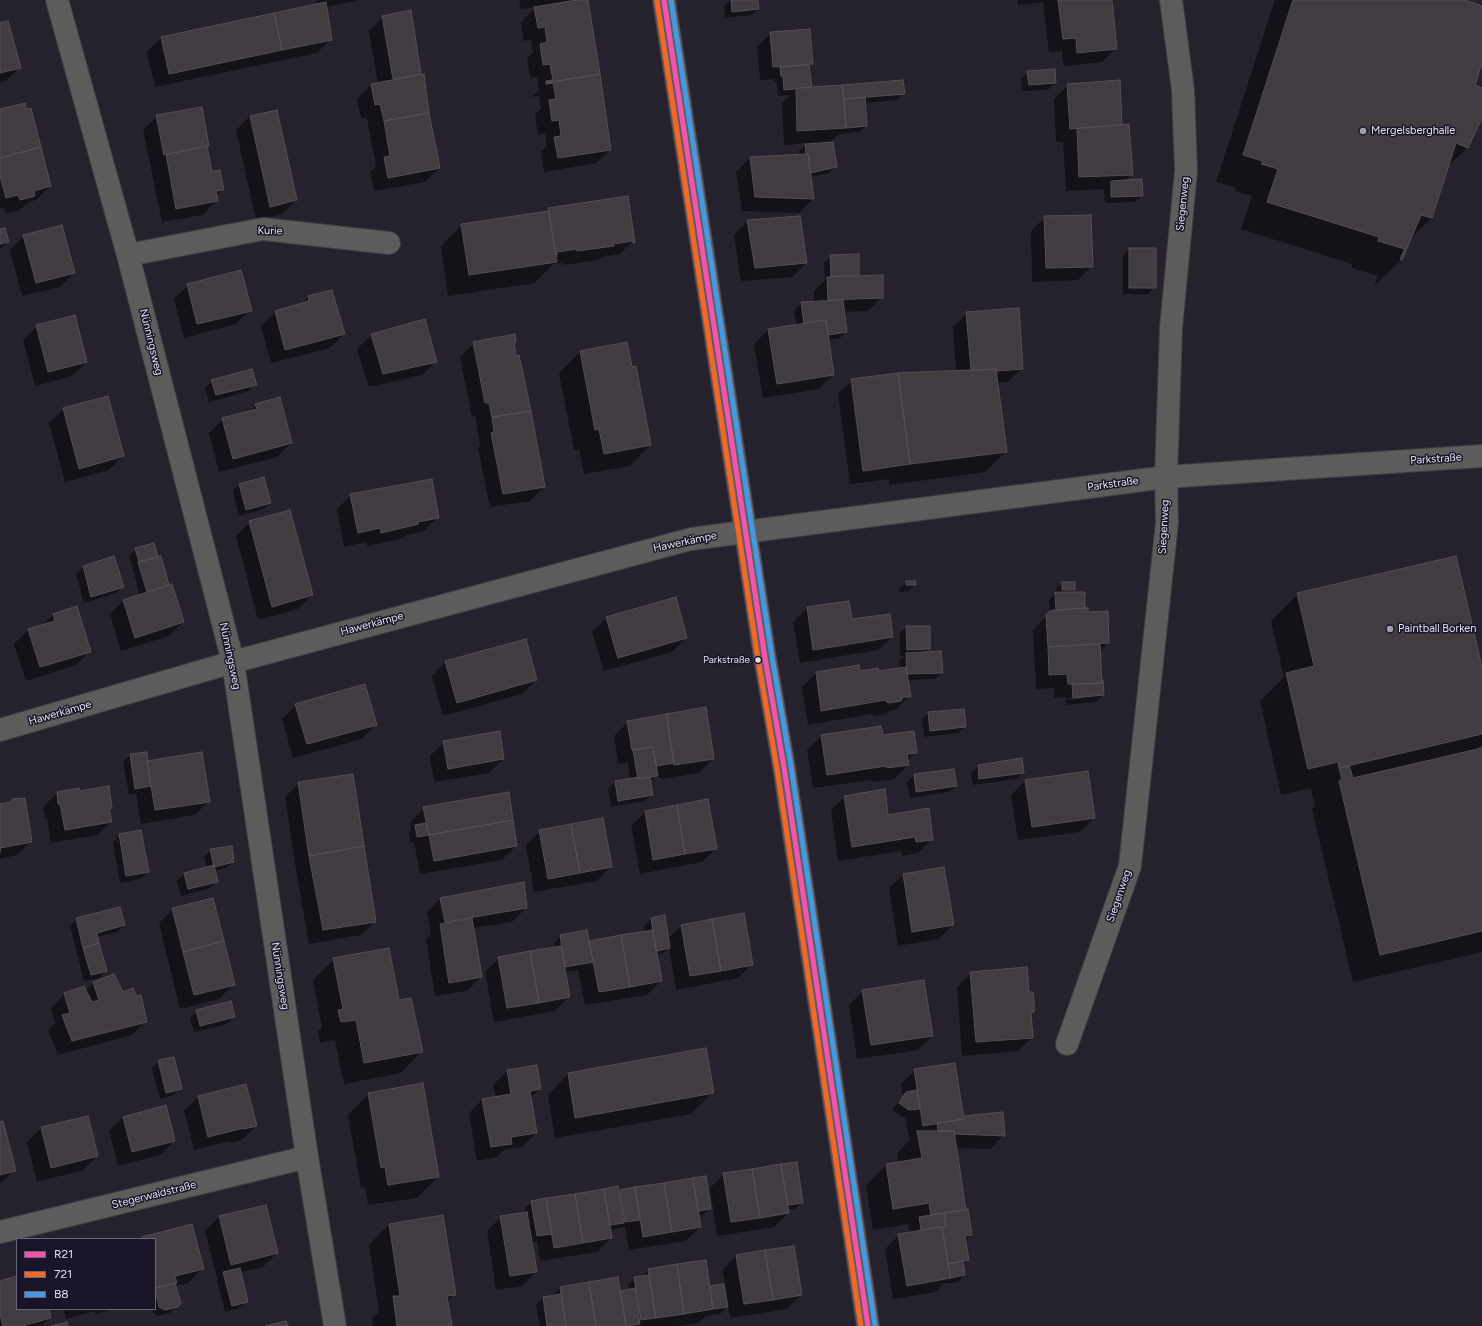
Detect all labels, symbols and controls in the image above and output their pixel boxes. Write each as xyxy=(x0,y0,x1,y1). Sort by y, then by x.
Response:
place label: Mergelsberghalle xyxy=(1371,124,1455,138)
marker: Mergelsberghalle xyxy=(1358,126,1368,136)
street label: Siegenweg xyxy=(1174,176,1192,232)
street label: Kurie xyxy=(257,224,283,238)
street label: Nünningsweg xyxy=(136,307,166,377)
street label: Parkstraße xyxy=(1410,451,1462,467)
street label: Parkstraße xyxy=(1086,474,1140,494)
street label: Siegenweg xyxy=(1156,499,1172,555)
street label: Hawerkämpe xyxy=(652,529,718,555)
street label: Hawerkämpe xyxy=(339,609,405,639)
street label: Nünningsweg xyxy=(216,621,244,691)
place label: Paintball Borken xyxy=(1398,622,1477,636)
marker: Paintball Borken xyxy=(1385,624,1395,634)
place label: Parkstraße xyxy=(703,654,750,666)
marker: Parkstraße xyxy=(753,655,763,665)
street label: Hawerkämpe xyxy=(27,698,93,728)
street label: Siegenweg xyxy=(1104,868,1134,924)
street label: Nünningsweg xyxy=(268,941,292,1011)
street label: Stegerwaldstraße xyxy=(110,1178,198,1212)
legend xyxy=(16,1238,156,1310)
text: R21 xyxy=(54,1247,73,1261)
text: 721 xyxy=(54,1267,72,1281)
text: B8 xyxy=(54,1287,69,1301)

